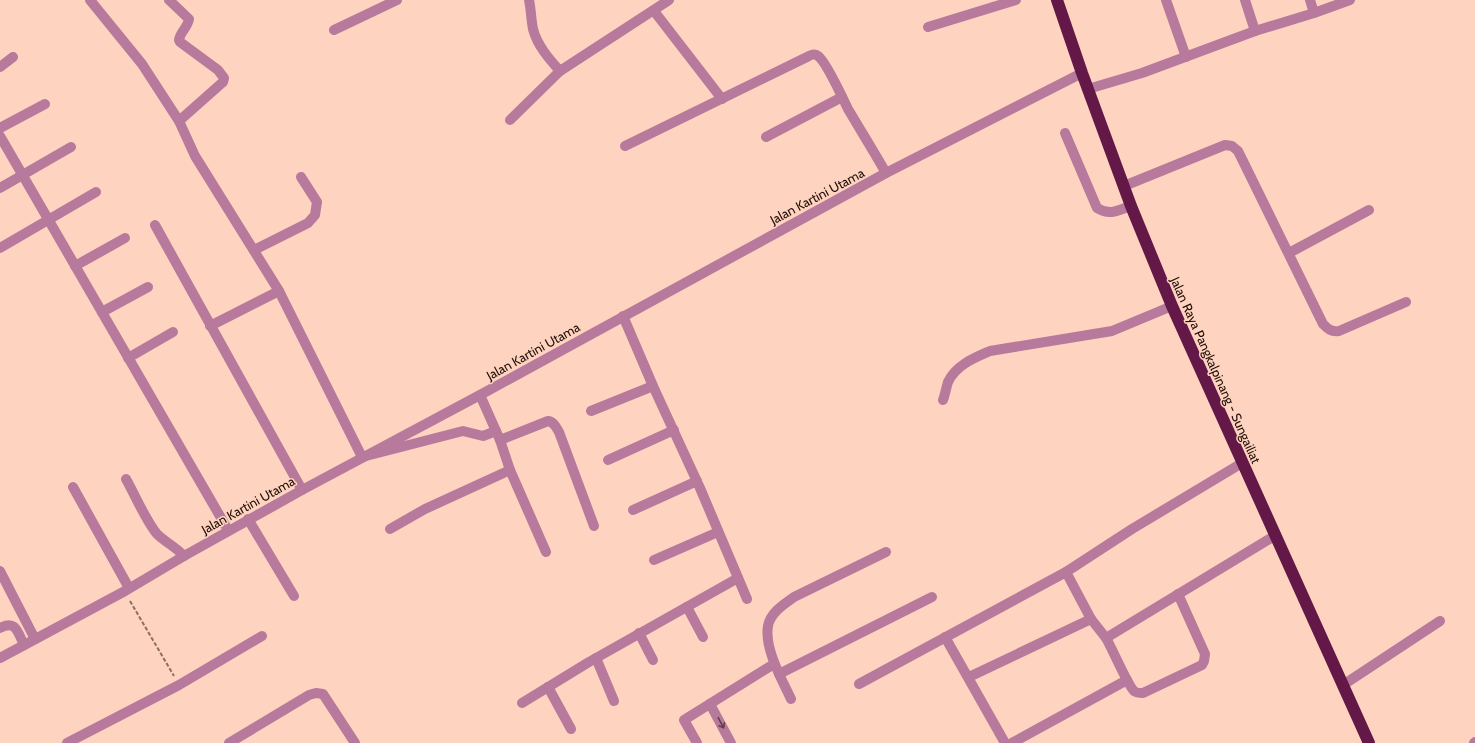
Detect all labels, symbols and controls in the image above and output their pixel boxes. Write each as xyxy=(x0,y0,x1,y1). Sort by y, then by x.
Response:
street label: Jalan Kartini Utama xyxy=(766,164,867,228)
street label: Jalan Raya Pangkalpinang - Sungailiat xyxy=(1167,273,1265,466)
street label: Jalan Kartini Utama xyxy=(483,318,583,384)
street label: Jalan Kartini Utama xyxy=(198,472,298,538)
one-way arrow xyxy=(717,717,725,729)

